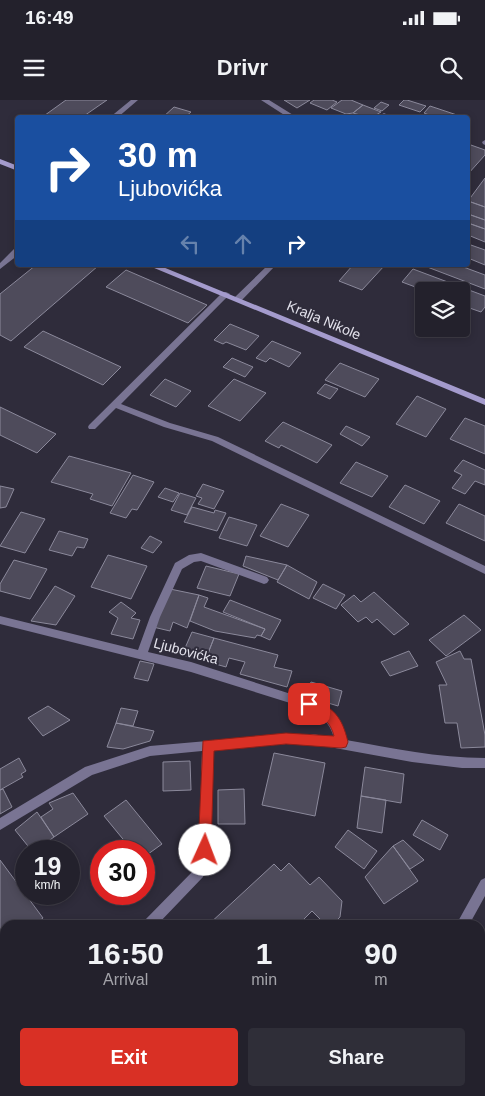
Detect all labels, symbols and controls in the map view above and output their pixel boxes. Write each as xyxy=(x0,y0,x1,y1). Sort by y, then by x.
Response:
text: 16:49 xyxy=(25,7,74,28)
icon: menu xyxy=(20,54,48,82)
icon: search xyxy=(437,54,465,82)
text: Drivr xyxy=(217,55,268,80)
icon: right xyxy=(35,135,100,200)
text: 30 m xyxy=(118,135,198,174)
text: Ljubovićka xyxy=(118,176,222,201)
icon: left xyxy=(176,230,204,258)
icon: ahead xyxy=(229,230,257,258)
icon: right xyxy=(282,230,310,258)
map controls xyxy=(415,282,470,337)
button: layers xyxy=(415,282,470,337)
street label: Kralja Nikole xyxy=(285,297,363,343)
street label: Ljubovićka xyxy=(152,635,220,667)
pin xyxy=(288,683,330,725)
icon: arrive xyxy=(295,690,323,718)
position arrow xyxy=(178,823,230,875)
speed limit sign: 30 xyxy=(90,840,155,905)
text: 19 xyxy=(34,852,61,880)
text: km/h xyxy=(34,878,61,892)
text: 16:50 xyxy=(87,937,164,970)
text: 1 xyxy=(256,937,273,970)
text: 90 xyxy=(364,937,398,970)
text: Arrival xyxy=(103,971,148,988)
text: min xyxy=(251,971,277,988)
text: m xyxy=(374,971,388,988)
button: Exit xyxy=(20,1028,238,1086)
button: Share xyxy=(248,1028,465,1086)

